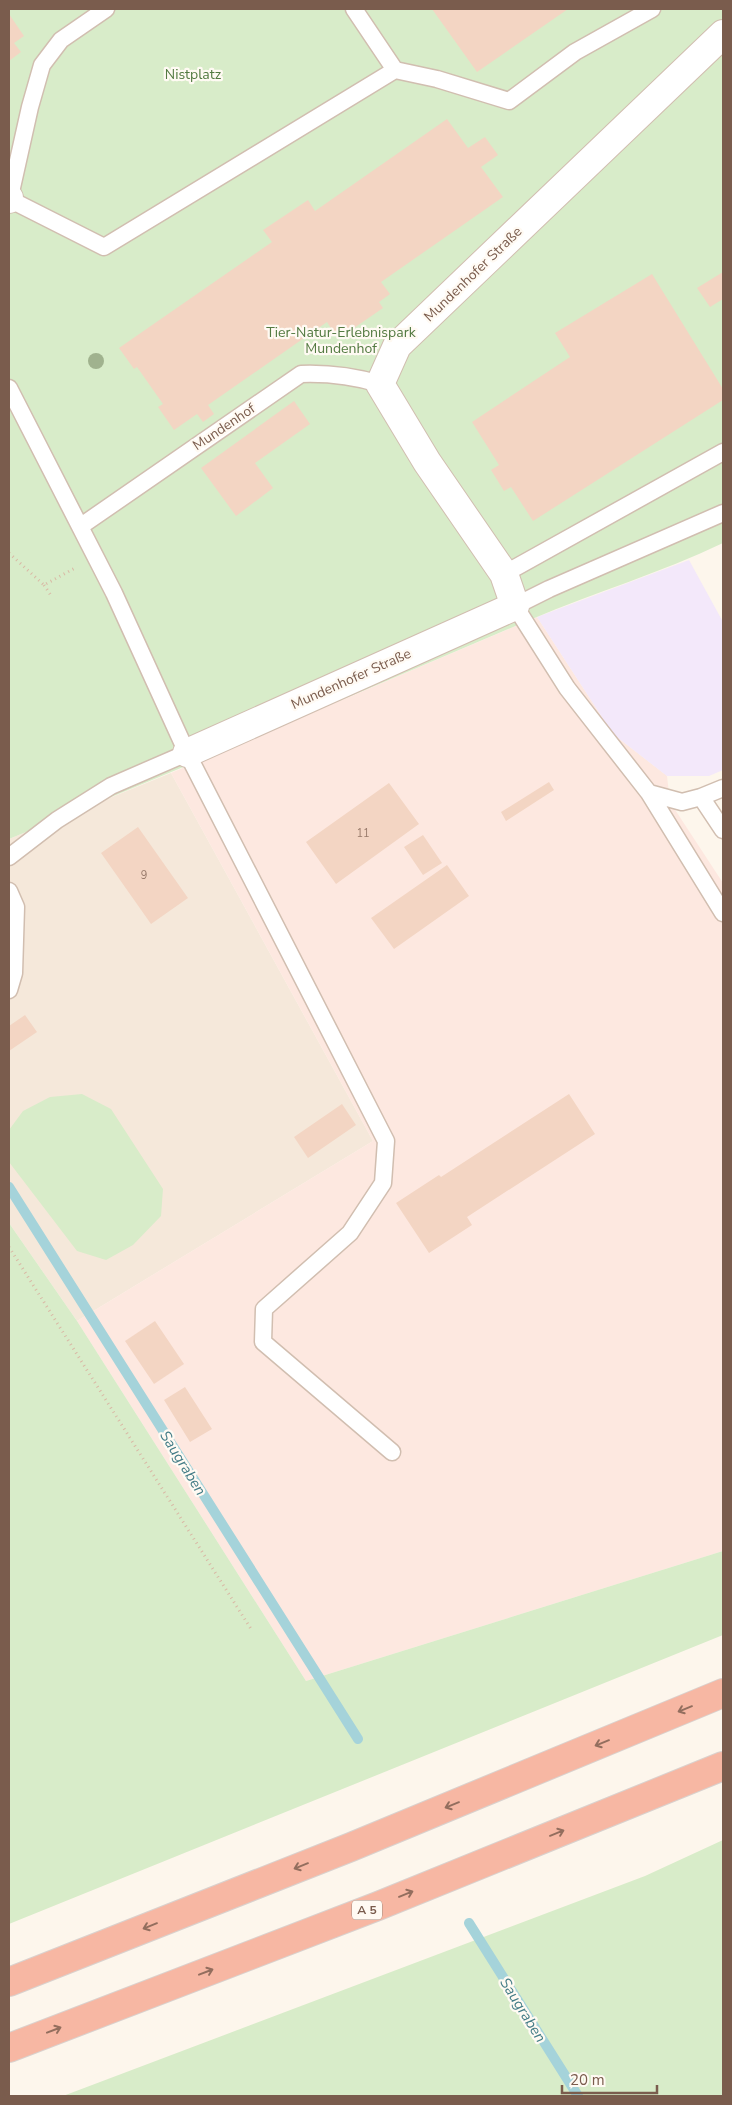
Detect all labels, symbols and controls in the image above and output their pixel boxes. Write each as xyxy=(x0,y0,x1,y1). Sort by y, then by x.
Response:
park label: Nistplatz xyxy=(165,65,222,84)
street label: Mundenhofer Straße xyxy=(420,222,526,326)
park label: Tier-Natur-Erlebnispark Mundenhof xyxy=(266,323,417,358)
street label: Mundenhof xyxy=(189,399,259,455)
street label: Mundenhofer Straße xyxy=(288,644,414,714)
house number: 11 xyxy=(356,826,370,841)
house number: 9 xyxy=(141,868,147,883)
water label: Saugraben xyxy=(155,1427,211,1499)
one-way arrow xyxy=(678,1705,693,1714)
one-way arrow xyxy=(595,1739,610,1749)
one-way arrow xyxy=(445,1801,460,1810)
one-way arrow xyxy=(549,1828,564,1838)
one-way arrow xyxy=(294,1862,309,1871)
one-way arrow xyxy=(398,1889,413,1898)
road number: A 5 xyxy=(352,1900,382,1920)
one-way arrow xyxy=(143,1922,158,1931)
one-way arrow xyxy=(198,1967,213,1976)
water label: Saugraben xyxy=(495,1974,551,2046)
one-way arrow xyxy=(46,2025,61,2034)
scale bar xyxy=(562,2062,657,2094)
text: 20 m xyxy=(570,2070,605,2090)

